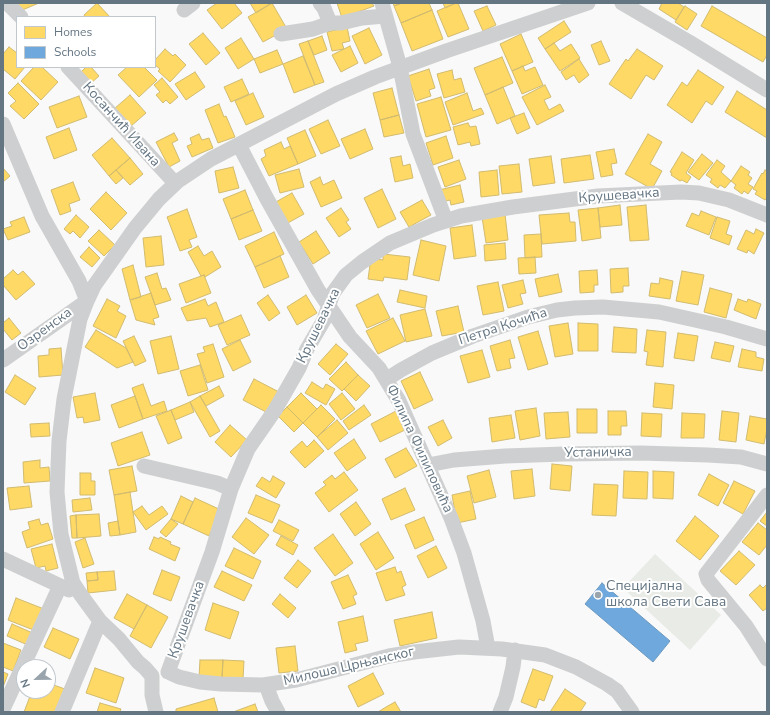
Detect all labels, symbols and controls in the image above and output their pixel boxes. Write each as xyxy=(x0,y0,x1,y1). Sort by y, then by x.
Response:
legend xyxy=(16,16,156,68)
text: Homes xyxy=(54,24,92,40)
text: Schools xyxy=(54,44,96,60)
street label: Косанчић Ивана xyxy=(79,79,163,171)
street label: Крушевачка xyxy=(578,185,660,207)
street label: Крушевачка xyxy=(294,286,344,366)
street label: Озренска xyxy=(14,305,76,355)
street label: Петра Кочића xyxy=(457,305,549,349)
street label: Филипа Филиповића xyxy=(382,382,456,516)
street label: Устаничка xyxy=(564,444,632,462)
street label: Крушевачка xyxy=(165,579,209,661)
place label: Специјална школа Свети Сава xyxy=(606,579,726,612)
marker: Специјална школа Свети Сава xyxy=(593,590,603,600)
street label: Милоша Црњанског xyxy=(282,644,416,690)
north arrow xyxy=(16,659,56,699)
text: N xyxy=(17,677,34,690)

